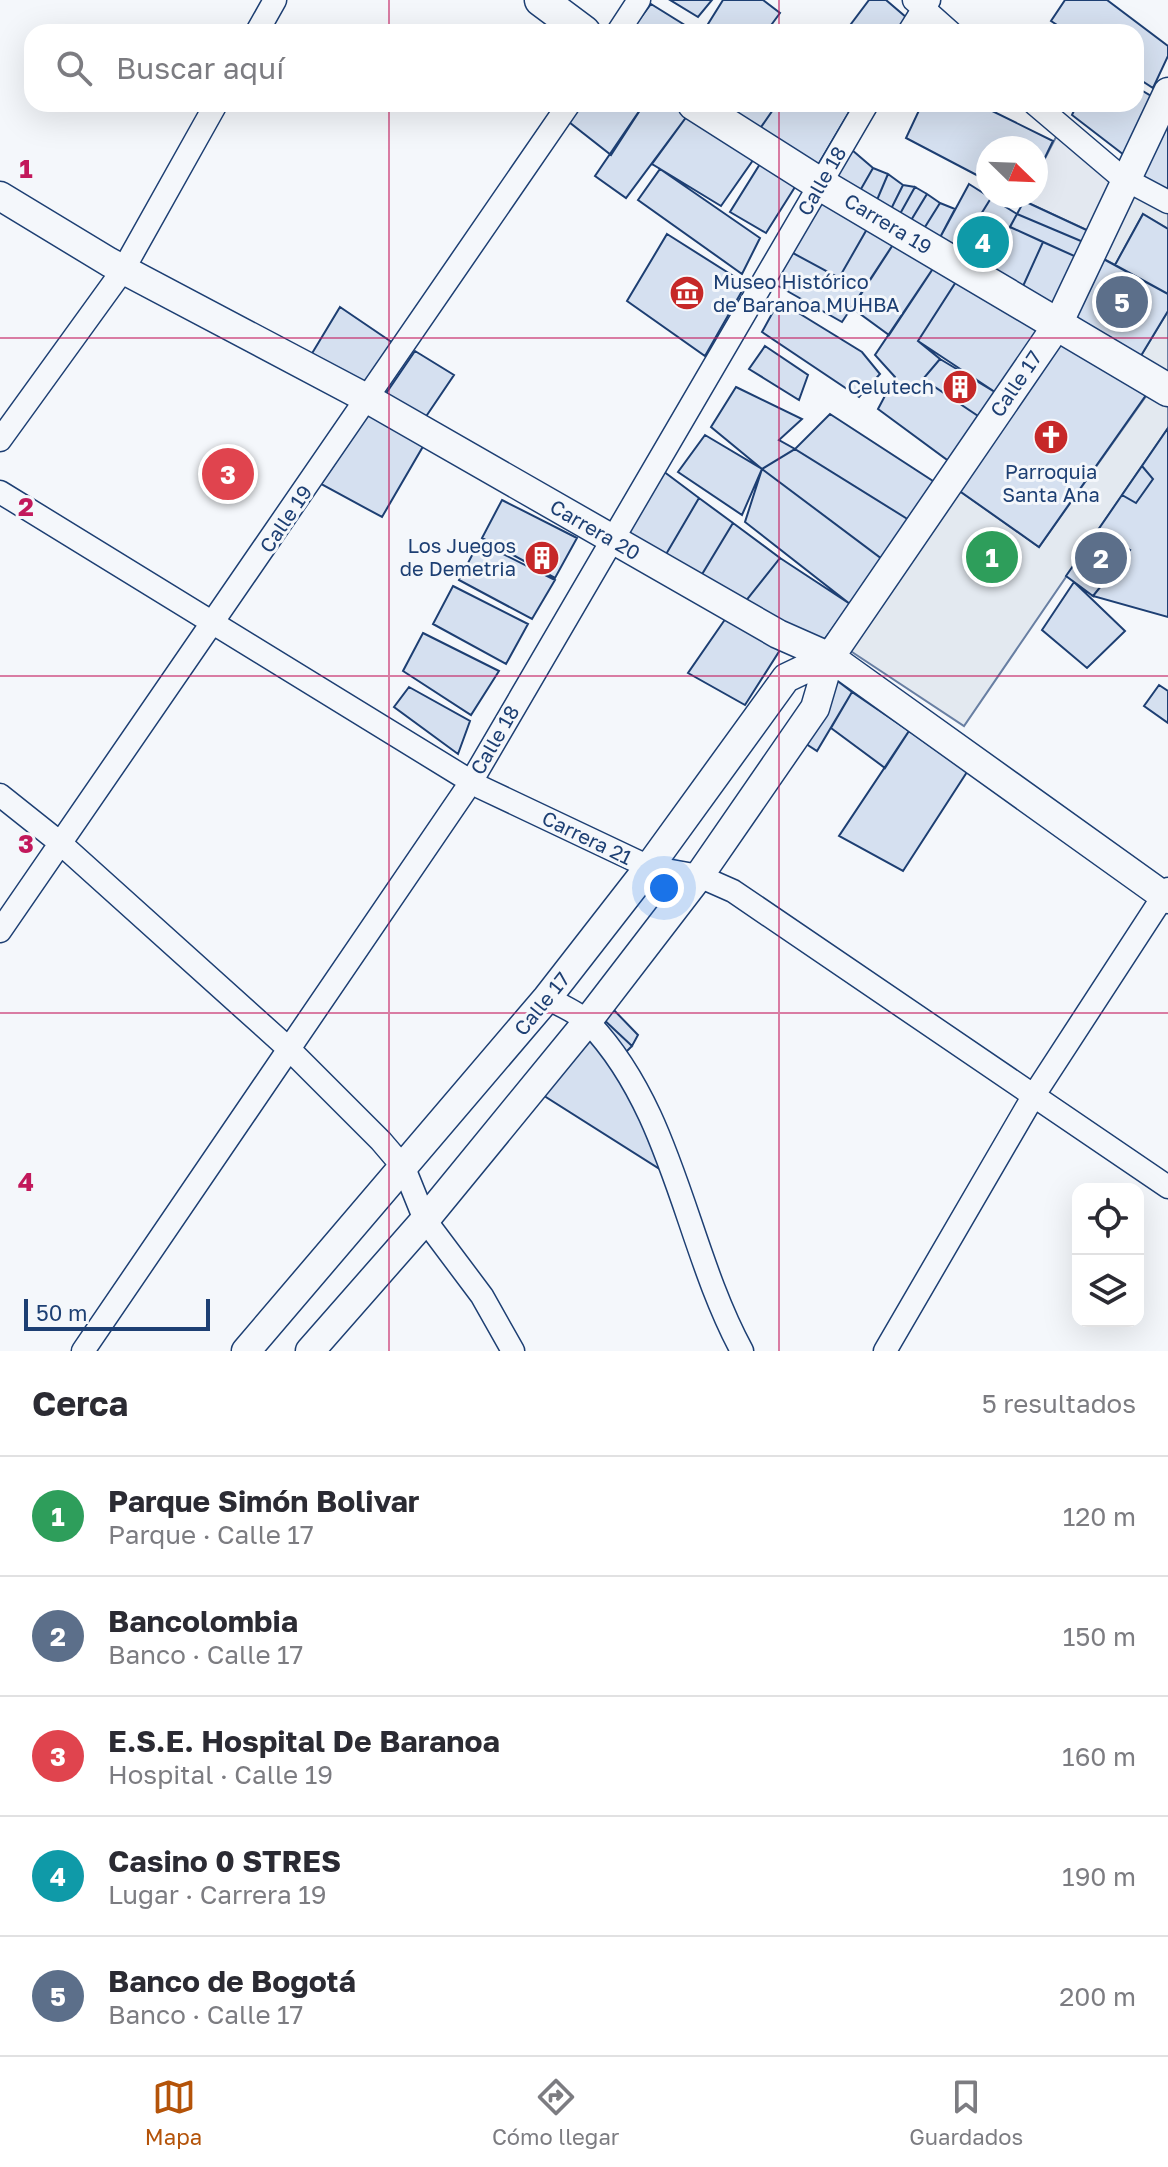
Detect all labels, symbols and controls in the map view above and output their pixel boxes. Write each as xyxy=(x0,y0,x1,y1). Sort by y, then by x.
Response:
search box xyxy=(24,24,1144,112)
icon: search xyxy=(52,46,96,90)
text: Buscar aquí xyxy=(116,50,284,86)
north arrow xyxy=(976,136,1048,208)
street label: Calle 18 xyxy=(792,142,851,219)
text: 1 xyxy=(19,153,33,184)
street label: Carrera 19 xyxy=(841,188,937,259)
pin: 4 xyxy=(957,212,1009,272)
place label: Museo Histórico de Baranoa MUHBA xyxy=(713,269,900,316)
pin: 5 xyxy=(1096,272,1148,332)
museum icon: Museo Histórico de Baranoa MUHBA xyxy=(668,274,706,312)
street label: Calle 17 xyxy=(984,346,1046,421)
building icon: Celutech xyxy=(941,368,979,406)
place label: Celutech xyxy=(848,374,934,398)
church icon: Parroquia Santa Ana xyxy=(1032,418,1070,456)
pin: 3 xyxy=(202,444,254,504)
place label: Parroquia Santa Ana xyxy=(1002,459,1100,506)
street label: Calle 19 xyxy=(254,480,316,557)
text: 2 xyxy=(18,491,34,522)
street label: Carrera 20 xyxy=(546,494,645,564)
pin: 1 xyxy=(966,527,1018,587)
pin: 2 xyxy=(1075,528,1127,588)
place label: Los Juegos de Demetria xyxy=(400,533,516,580)
building icon: Los Juegos de Demetria xyxy=(523,539,561,577)
street label: Calle 18 xyxy=(465,701,524,778)
street label: Carrera 21 xyxy=(539,805,637,869)
text: 3 xyxy=(18,828,34,859)
your location xyxy=(644,868,684,908)
street label: Calle 17 xyxy=(508,967,574,1040)
text: 4 xyxy=(18,1166,34,1197)
map controls xyxy=(1072,1183,1144,1327)
button: locate xyxy=(1072,1183,1144,1255)
button: layers xyxy=(1072,1255,1144,1327)
scale bar xyxy=(24,1295,210,1331)
text: 50 m xyxy=(36,1299,87,1326)
text: Cerca xyxy=(32,1383,128,1423)
text: 5 resultados xyxy=(982,1388,1136,1419)
text: Parque Simón Bolivar xyxy=(108,1483,420,1519)
text: 1 xyxy=(51,1501,65,1532)
text: 120 m xyxy=(1063,1501,1136,1532)
text: Parque · Calle 17 xyxy=(108,1519,314,1550)
text: Bancolombia xyxy=(108,1603,298,1639)
text: 2 xyxy=(50,1621,66,1652)
text: 150 m xyxy=(1063,1621,1136,1652)
text: Banco · Calle 17 xyxy=(108,1639,303,1670)
text: E.S.E. Hospital De Baranoa xyxy=(108,1723,500,1759)
text: 3 xyxy=(50,1741,66,1772)
text: 160 m xyxy=(1062,1741,1136,1772)
text: Hospital · Calle 19 xyxy=(108,1759,333,1790)
text: Casino 0 STRES xyxy=(108,1843,341,1879)
text: 4 xyxy=(50,1861,66,1892)
text: 190 m xyxy=(1062,1861,1136,1892)
text: Lugar · Carrera 19 xyxy=(108,1879,327,1910)
text: Banco de Bogotá xyxy=(108,1963,356,1999)
text: 5 xyxy=(50,1981,66,2012)
text: 200 m xyxy=(1059,1981,1136,2012)
text: Banco · Calle 17 xyxy=(108,1999,303,2030)
tab: Mapa xyxy=(145,2075,202,2150)
tab: Cómo llegar xyxy=(492,2075,619,2150)
tab: Guardados xyxy=(909,2075,1023,2150)

